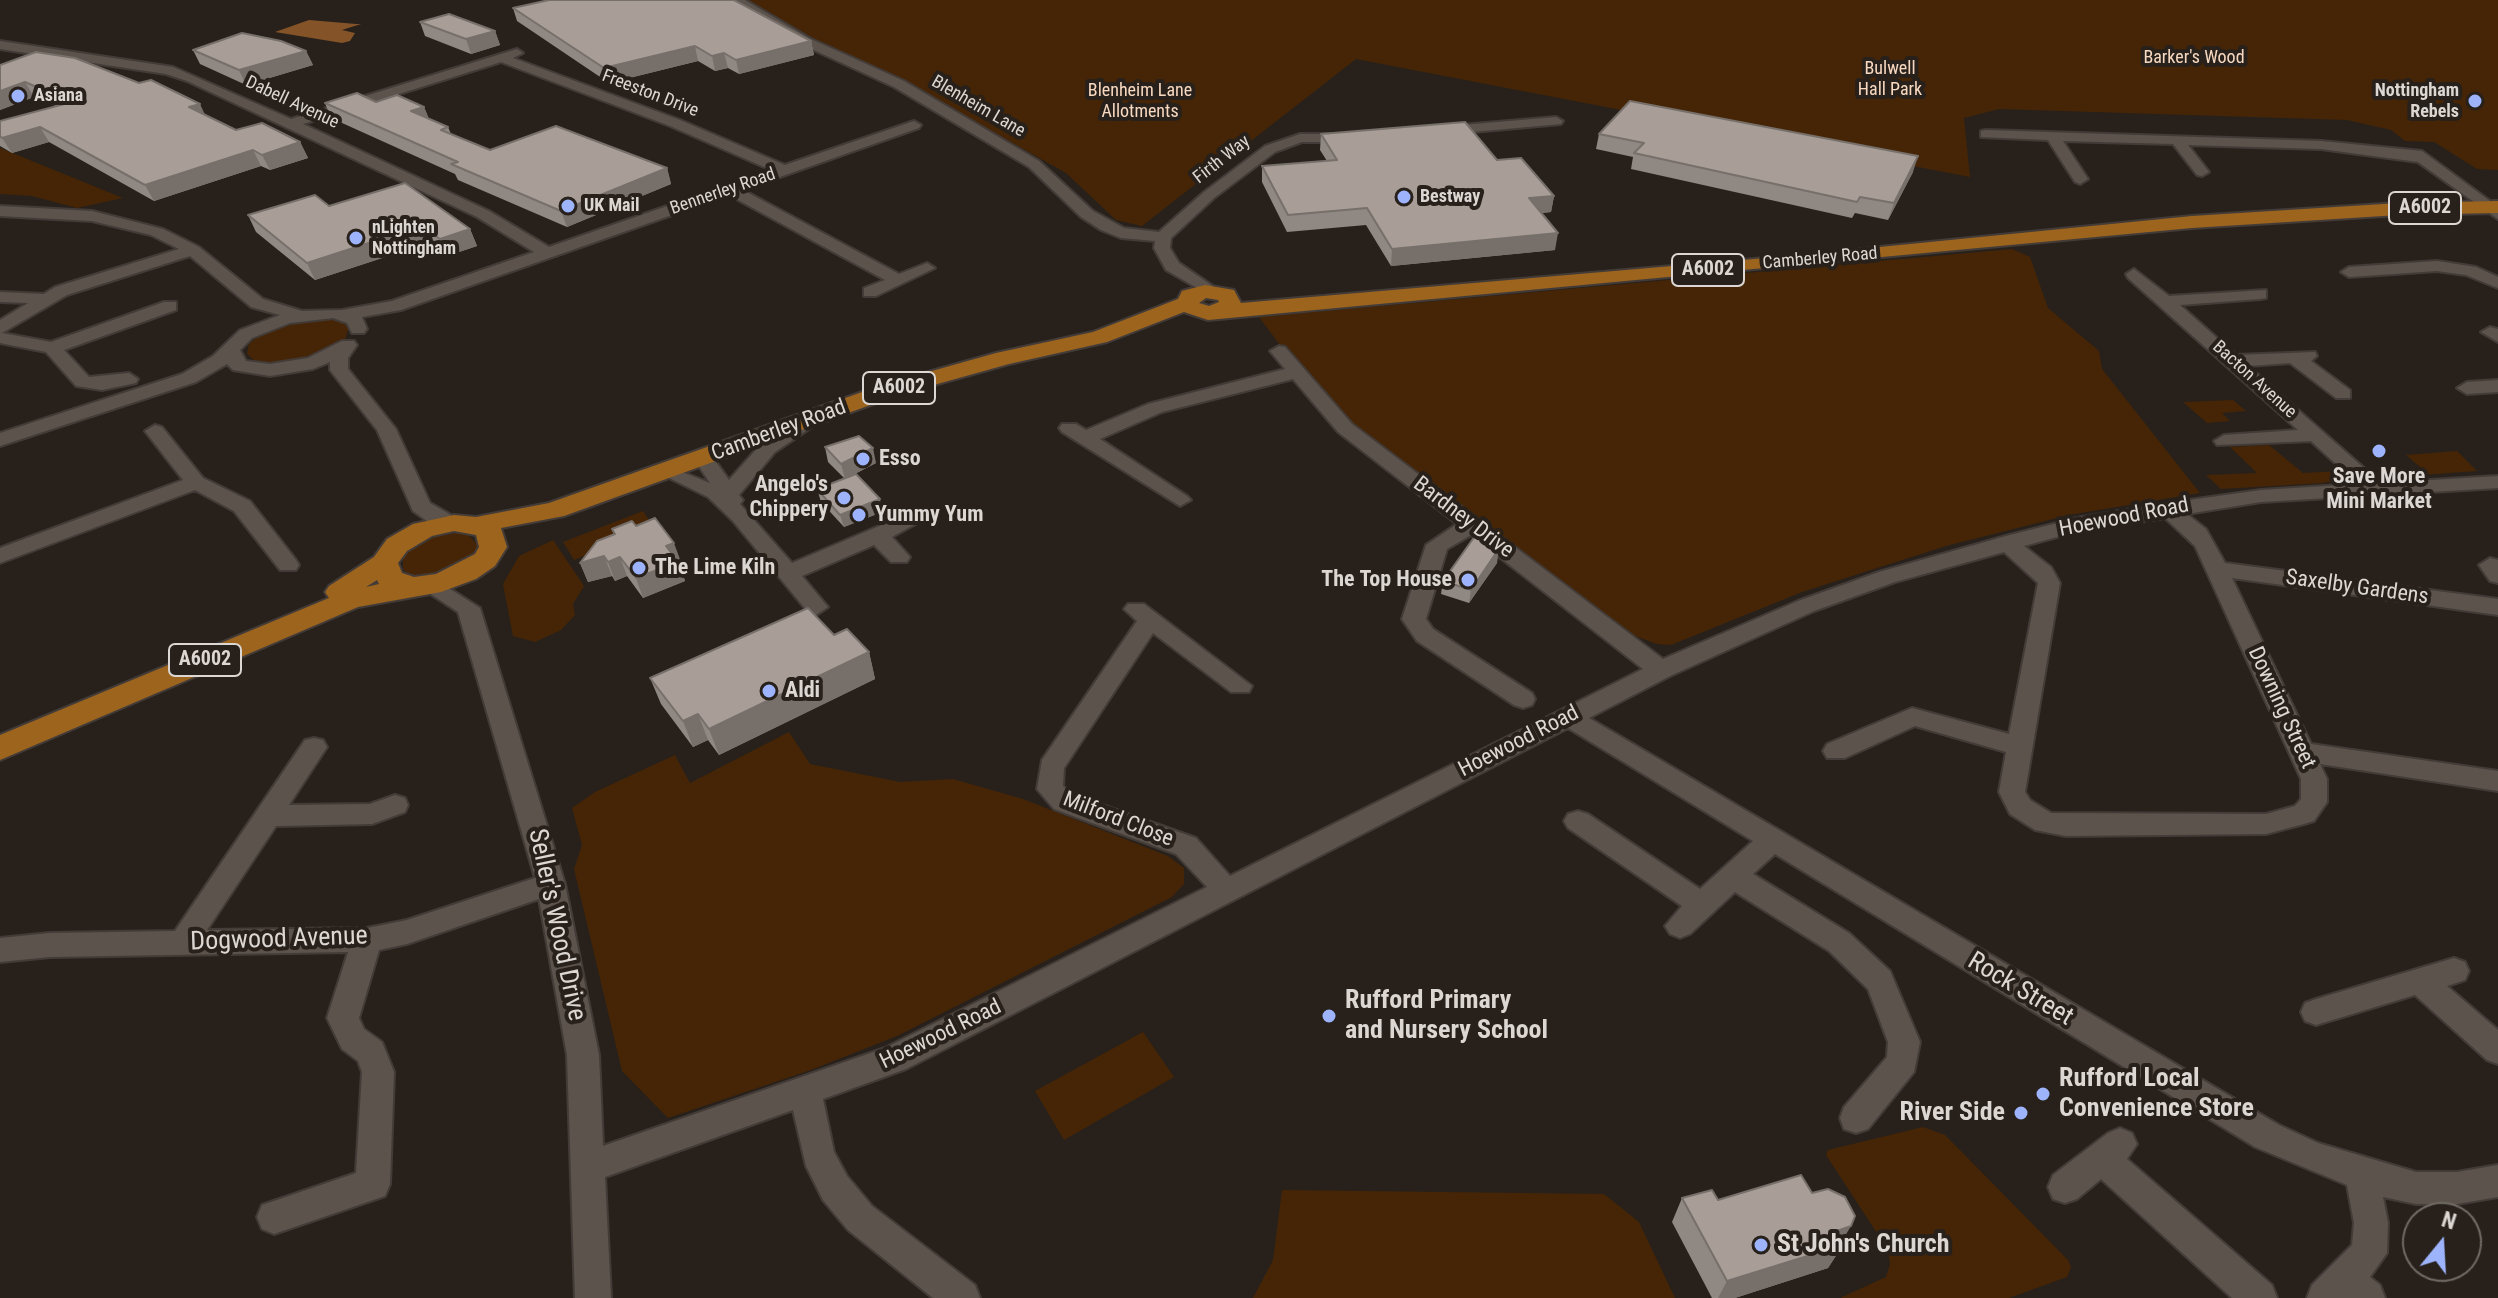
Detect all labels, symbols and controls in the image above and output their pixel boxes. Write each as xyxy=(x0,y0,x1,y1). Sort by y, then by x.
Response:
park label: Barker's Wood xyxy=(2143,47,2245,69)
park label: Bulwell Hall Park xyxy=(1858,58,1922,100)
street label: Freeston Drive xyxy=(599,66,701,122)
street label: Dabell Avenue xyxy=(242,72,342,134)
street label: Blenheim Lane xyxy=(927,72,1029,142)
park label: Blenheim Lane Allotments xyxy=(1088,80,1192,122)
place label: Nottingham Rebels xyxy=(2375,80,2459,122)
place label: Asiana xyxy=(34,85,83,107)
marker: Asiana xyxy=(9,87,27,105)
marker: Nottingham Rebels xyxy=(2466,92,2484,110)
street label: Firth Way xyxy=(1189,131,1255,189)
street label: Bennerley Road xyxy=(668,164,778,220)
place label: Bestway xyxy=(1420,186,1480,208)
marker: Bestway xyxy=(1395,188,1413,206)
road number: A6002 xyxy=(2389,192,2461,224)
place label: UK Mail xyxy=(584,195,640,217)
marker: UK Mail xyxy=(559,197,577,215)
place label: nLighten Nottingham xyxy=(372,217,456,260)
marker: nLighten Nottingham xyxy=(347,229,365,247)
street label: Camberley Road xyxy=(1762,243,1878,275)
road number: A6002 xyxy=(1672,254,1744,286)
street label: Bacton Avenue xyxy=(2208,337,2300,423)
road number: A6002 xyxy=(863,372,935,404)
street label: Camberley Road xyxy=(708,394,850,468)
marker: Save More Mini Market xyxy=(2370,442,2388,460)
place label: Esso xyxy=(879,446,921,472)
marker: Esso xyxy=(854,450,872,468)
place label: Save More Mini Market xyxy=(2326,464,2432,516)
place label: Angelo's Chippery xyxy=(750,472,828,524)
street label: Bardney Drive xyxy=(1408,472,1518,564)
marker: Angelo's Chippery xyxy=(835,489,853,507)
street label: Hoewood Road xyxy=(2057,492,2191,544)
place label: Yummy Yum xyxy=(875,502,983,528)
marker: Yummy Yum xyxy=(850,506,868,524)
place label: The Lime Kiln xyxy=(655,555,775,581)
marker: The Lime Kiln xyxy=(630,559,648,577)
street label: Saxelby Gardens xyxy=(2284,565,2430,611)
place label: The Top House xyxy=(1321,567,1452,593)
marker: The Top House xyxy=(1459,571,1477,589)
street label: Downing Street xyxy=(2241,643,2321,773)
road number: A6002 xyxy=(169,644,241,676)
place label: Aldi xyxy=(785,678,820,704)
marker: Aldi xyxy=(760,682,778,700)
street label: Hoewood Road xyxy=(1454,700,1584,784)
street label: Milford Close xyxy=(1059,787,1177,853)
street label: Seller's Wood Drive xyxy=(520,826,592,1024)
street label: Dogwood Avenue xyxy=(190,921,368,959)
street label: Rock Street xyxy=(1962,946,2078,1034)
place label: Rufford Primary and Nursery School xyxy=(1345,985,1548,1046)
street label: Hoewood Road xyxy=(876,994,1006,1076)
marker: Rufford Primary and Nursery School xyxy=(1320,1007,1338,1025)
place label: Rufford Local Convenience Store xyxy=(2059,1063,2254,1124)
marker: Rufford Local Convenience Store xyxy=(2034,1085,2052,1103)
place label: River Side xyxy=(1900,1097,2005,1129)
marker: River Side xyxy=(2012,1104,2030,1122)
north arrow xyxy=(2402,1202,2482,1282)
text: N xyxy=(2439,1207,2459,1235)
place label: St John's Church xyxy=(1777,1229,1950,1261)
marker: St John's Church xyxy=(1752,1236,1770,1254)

